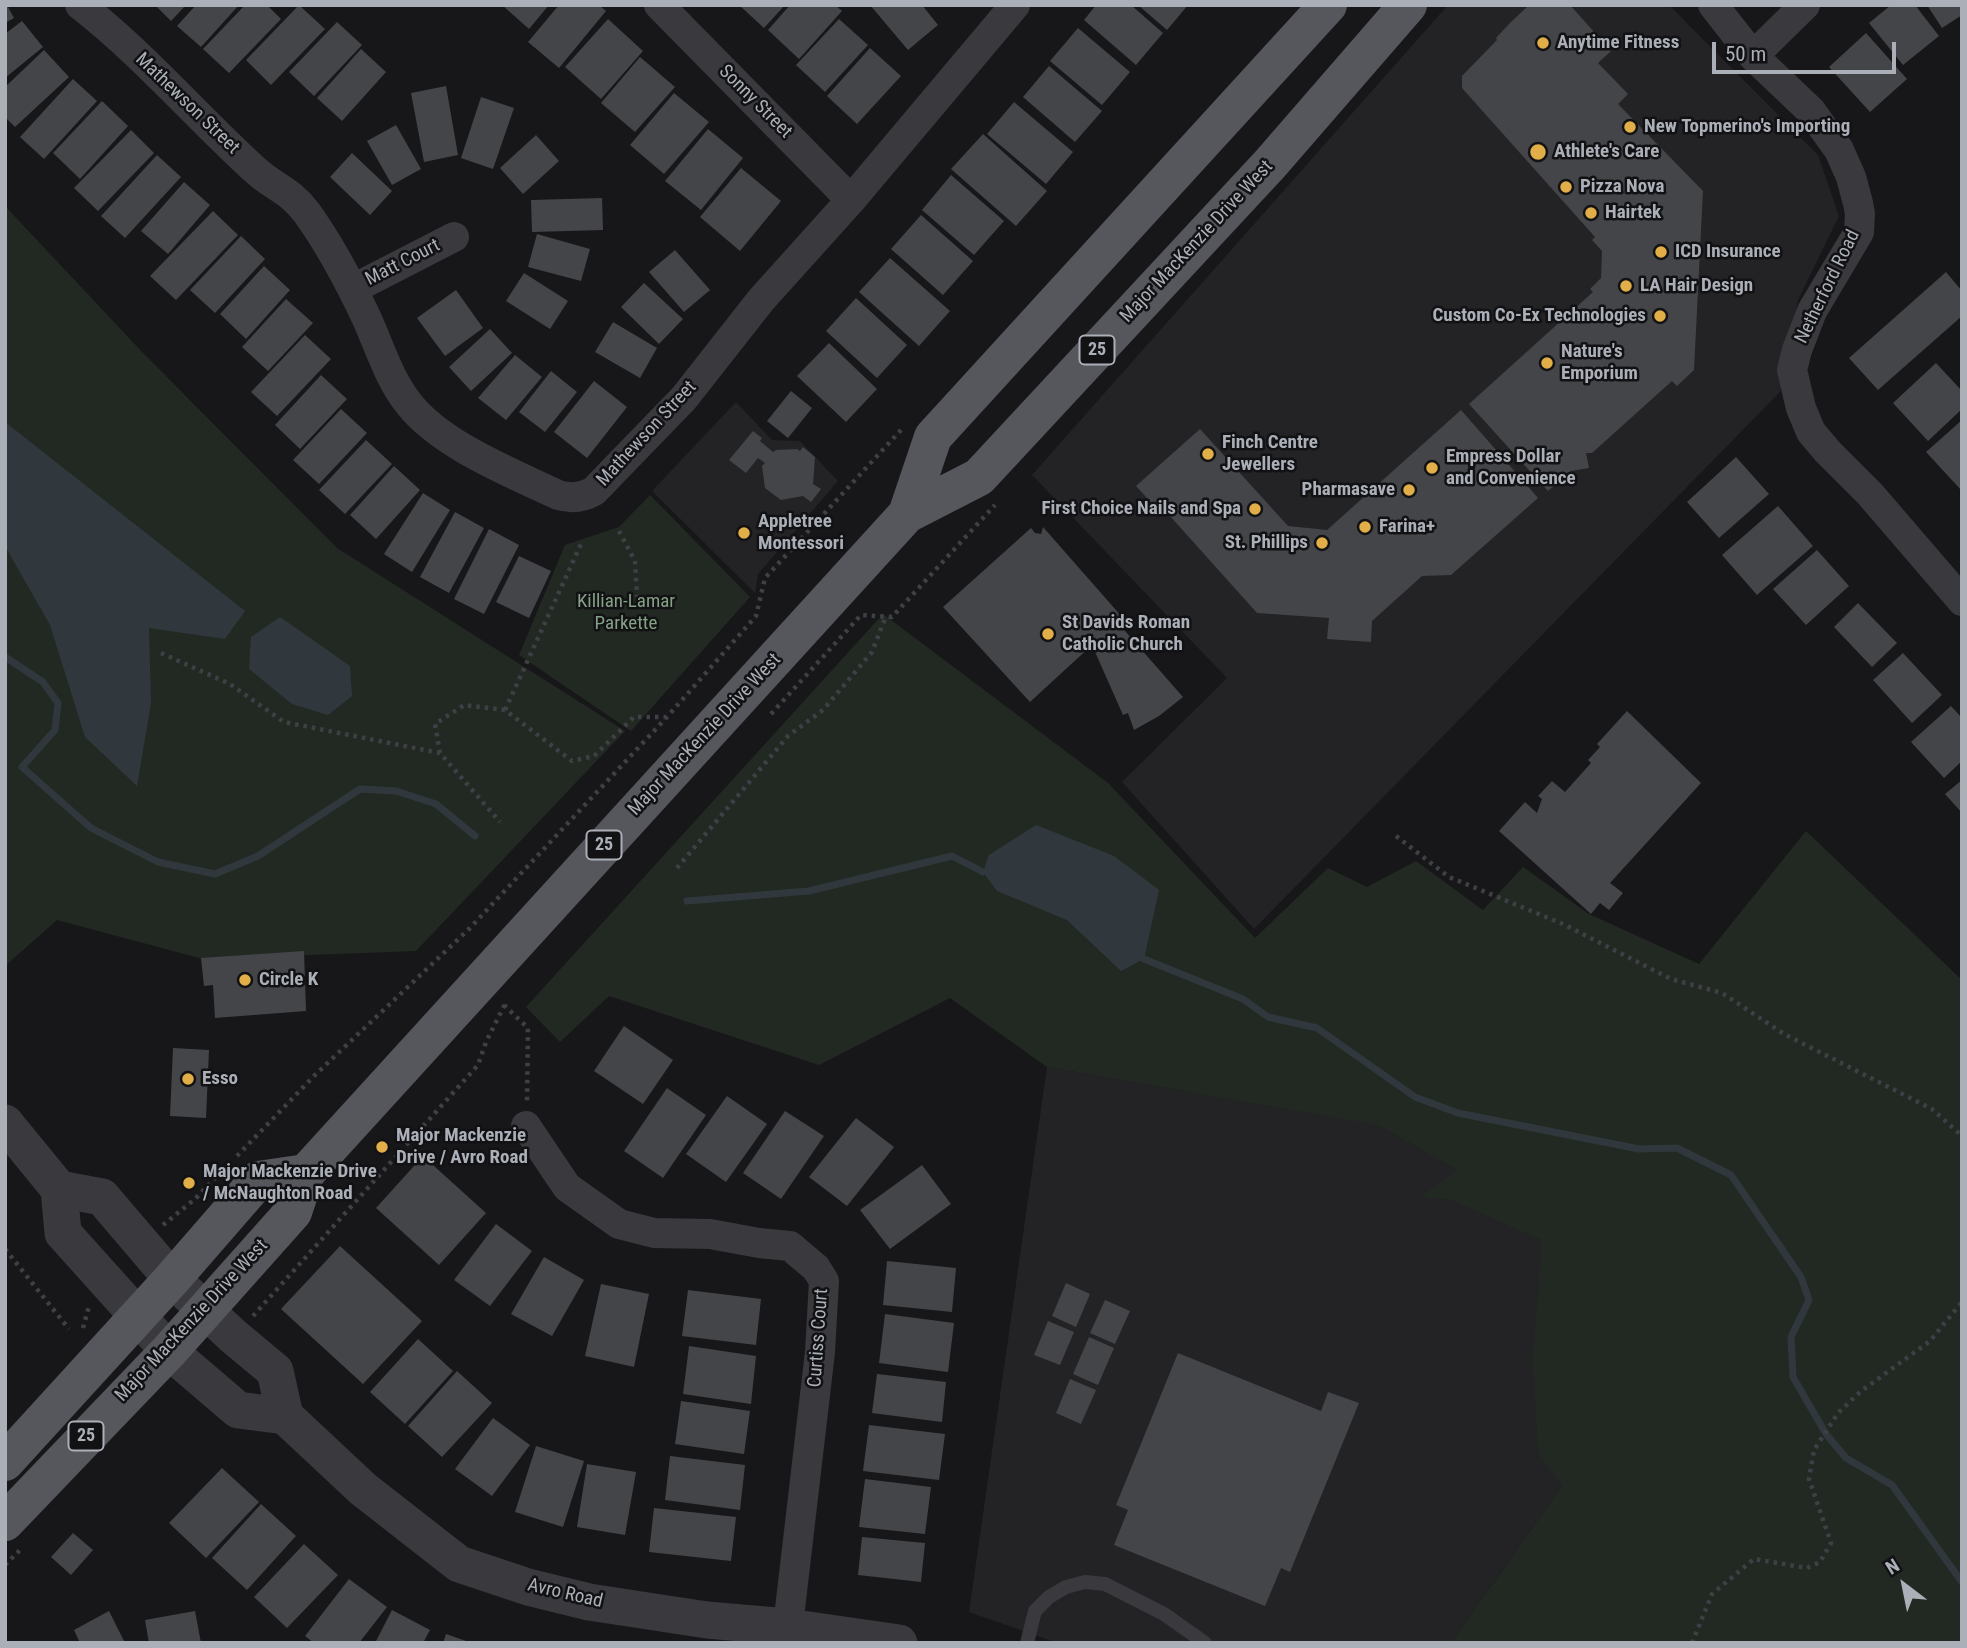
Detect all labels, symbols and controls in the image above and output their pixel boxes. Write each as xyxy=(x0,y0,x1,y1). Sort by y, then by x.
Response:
scale bar xyxy=(1715,28,1899,72)
place label: Anytime Fitness xyxy=(1557,32,1679,54)
marker: Anytime Fitness xyxy=(1535,35,1551,51)
text: 50 m xyxy=(1725,42,1766,66)
street label: Mathewson Street xyxy=(130,49,244,159)
street label: Sonny Street xyxy=(713,60,797,144)
place label: New Topmerino's Importing xyxy=(1644,116,1850,138)
marker: New Topmerino's Importing xyxy=(1622,119,1638,135)
place label: Athlete's Care xyxy=(1554,141,1659,163)
marker: Athlete's Care xyxy=(1528,142,1548,162)
street label: Major MacKenzie Drive West xyxy=(1116,156,1278,328)
place label: Pizza Nova xyxy=(1580,176,1664,198)
marker: Pizza Nova xyxy=(1558,179,1574,195)
place label: Hairtek xyxy=(1605,202,1661,224)
marker: Hairtek xyxy=(1583,205,1599,221)
street label: Netherford Road xyxy=(1791,227,1865,347)
street label: Matt Court xyxy=(362,235,444,291)
place label: ICD Insurance xyxy=(1675,241,1781,263)
marker: ICD Insurance xyxy=(1653,244,1669,260)
place label: LA Hair Design xyxy=(1640,275,1753,297)
marker: LA Hair Design xyxy=(1618,278,1634,294)
place label: Custom Co-Ex Technologies xyxy=(1433,305,1646,327)
marker: Custom Co-Ex Technologies xyxy=(1652,308,1668,324)
road number: 25 xyxy=(1080,336,1114,364)
place label: Nature's Emporium xyxy=(1561,341,1638,385)
marker: Nature's Emporium xyxy=(1539,355,1555,371)
street label: Mathewson Street xyxy=(592,377,702,491)
place label: Finch Centre Jewellers xyxy=(1222,432,1318,476)
marker: Finch Centre Jewellers xyxy=(1200,446,1216,462)
place label: Empress Dollar and Convenience xyxy=(1446,446,1576,490)
marker: Empress Dollar and Convenience xyxy=(1424,460,1440,476)
place label: Pharmasave xyxy=(1302,479,1395,501)
marker: Pharmasave xyxy=(1401,482,1417,498)
place label: First Choice Nails and Spa xyxy=(1042,498,1241,520)
marker: First Choice Nails and Spa xyxy=(1247,501,1263,517)
place label: Appletree Montessori xyxy=(758,511,844,555)
place label: Farina+ xyxy=(1379,516,1435,538)
marker: Farina+ xyxy=(1357,519,1373,535)
marker: Appletree Montessori xyxy=(736,525,752,541)
place label: St. Phillips xyxy=(1225,532,1308,554)
marker: St. Phillips xyxy=(1314,535,1330,551)
park label: Killian-Lamar Parkette xyxy=(577,591,675,635)
place label: St Davids Roman Catholic Church xyxy=(1062,612,1190,656)
marker: St Davids Roman Catholic Church xyxy=(1040,626,1056,642)
street label: Major MacKenzie Drive West xyxy=(624,649,786,821)
road number: 25 xyxy=(586,830,622,860)
place label: Circle K xyxy=(259,969,318,991)
marker: Circle K xyxy=(237,972,253,988)
place label: Esso xyxy=(202,1068,238,1090)
marker: Esso xyxy=(180,1071,196,1087)
place label: Major Mackenzie Drive / Avro Road xyxy=(396,1125,528,1169)
marker: Major Mackenzie Drive / Avro Road xyxy=(374,1139,390,1155)
place label: Major Mackenzie Drive / McNaughton Road xyxy=(203,1161,377,1205)
marker: Major Mackenzie Drive / McNaughton Road xyxy=(181,1175,197,1191)
street label: Major MacKenzie Drive West xyxy=(111,1235,273,1407)
street label: Curtiss Court xyxy=(804,1288,834,1388)
road number: 25 xyxy=(68,1422,104,1450)
north arrow xyxy=(1869,1550,1939,1620)
text: N xyxy=(1882,1554,1904,1580)
street label: Avro Road xyxy=(525,1574,605,1614)

